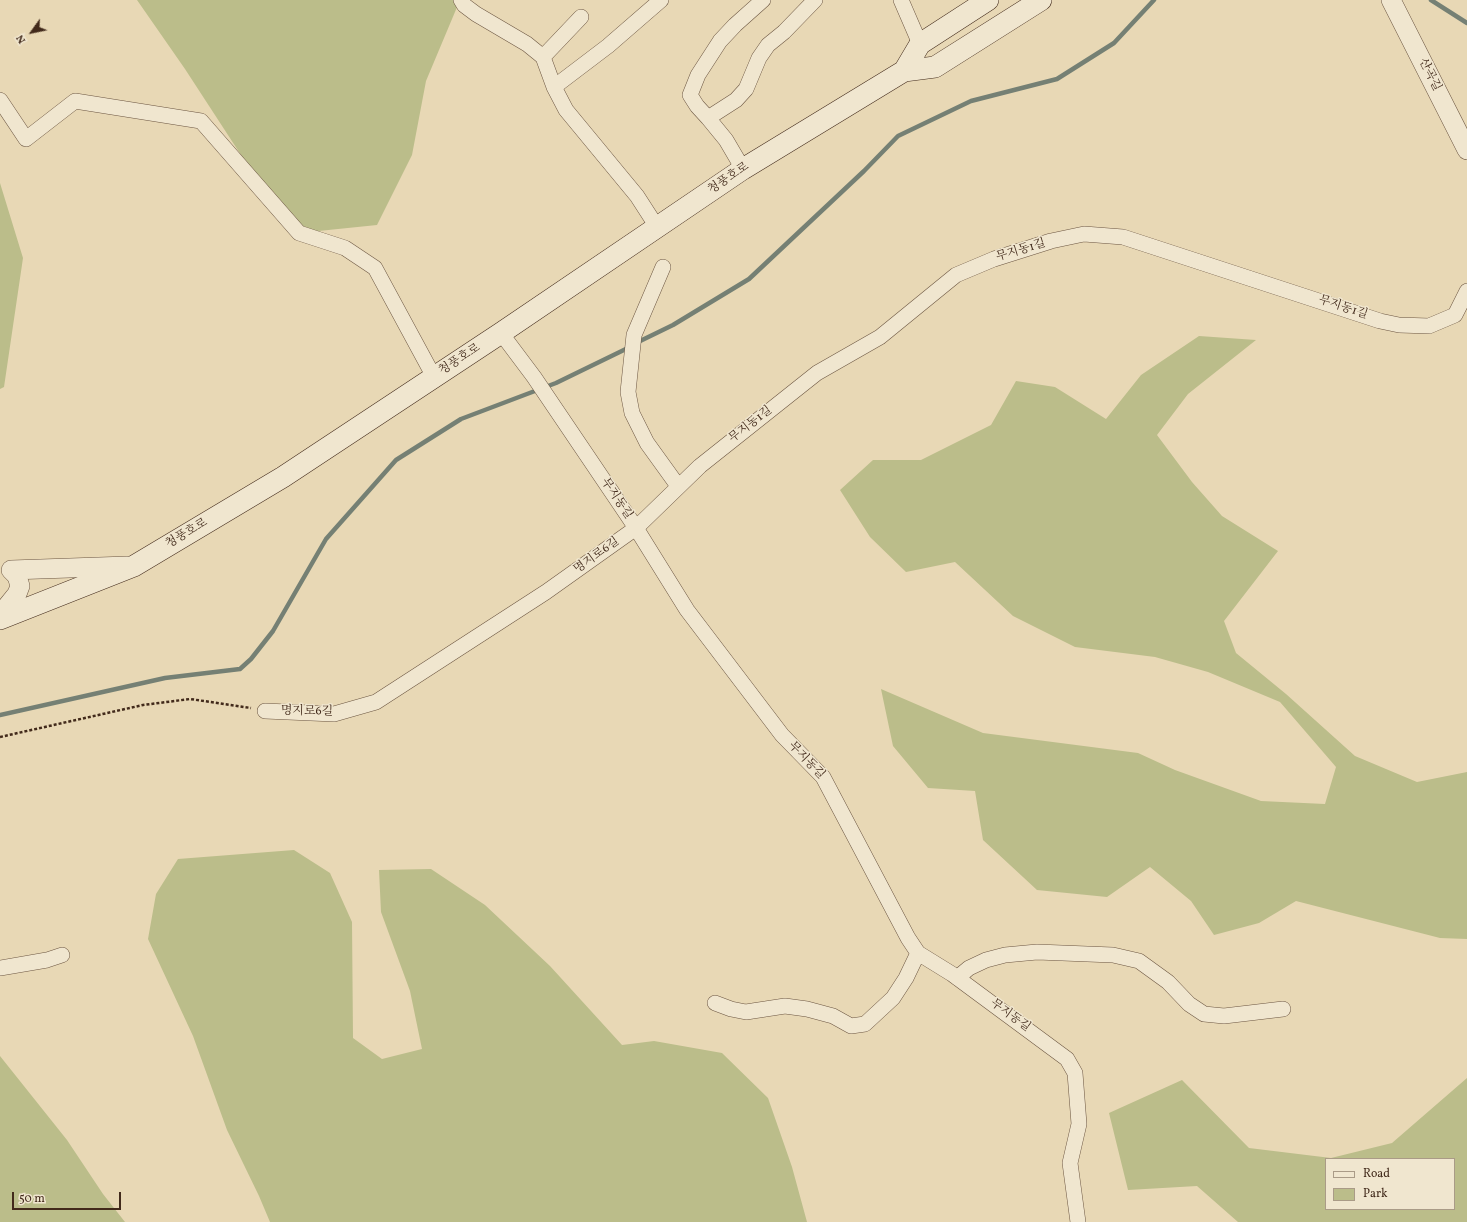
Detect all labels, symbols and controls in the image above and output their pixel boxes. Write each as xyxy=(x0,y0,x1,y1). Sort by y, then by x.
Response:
north arrow xyxy=(12,12,52,52)
text: N xyxy=(13,31,30,46)
street label: 산곡길 xyxy=(1415,56,1443,94)
street label: 청풍호로 xyxy=(706,160,752,198)
street label: 무지동1길 xyxy=(994,237,1048,265)
street label: 무지동1길 xyxy=(1317,293,1369,323)
street label: 청풍호로 xyxy=(437,341,483,379)
street label: 무지동1길 xyxy=(726,404,776,446)
street label: 무지동길 xyxy=(597,476,635,522)
street label: 청풍호로 xyxy=(163,516,211,552)
street label: 명지로6길 xyxy=(572,535,622,577)
street label: 명지로6길 xyxy=(281,704,333,720)
street label: 무지동길 xyxy=(785,739,827,783)
street label: 무지동길 xyxy=(987,997,1033,1035)
legend xyxy=(1325,1158,1455,1210)
text: Road xyxy=(1363,1166,1390,1182)
scale bar xyxy=(14,1184,123,1210)
text: Park xyxy=(1363,1186,1388,1202)
text: 50 m xyxy=(19,1191,45,1207)

